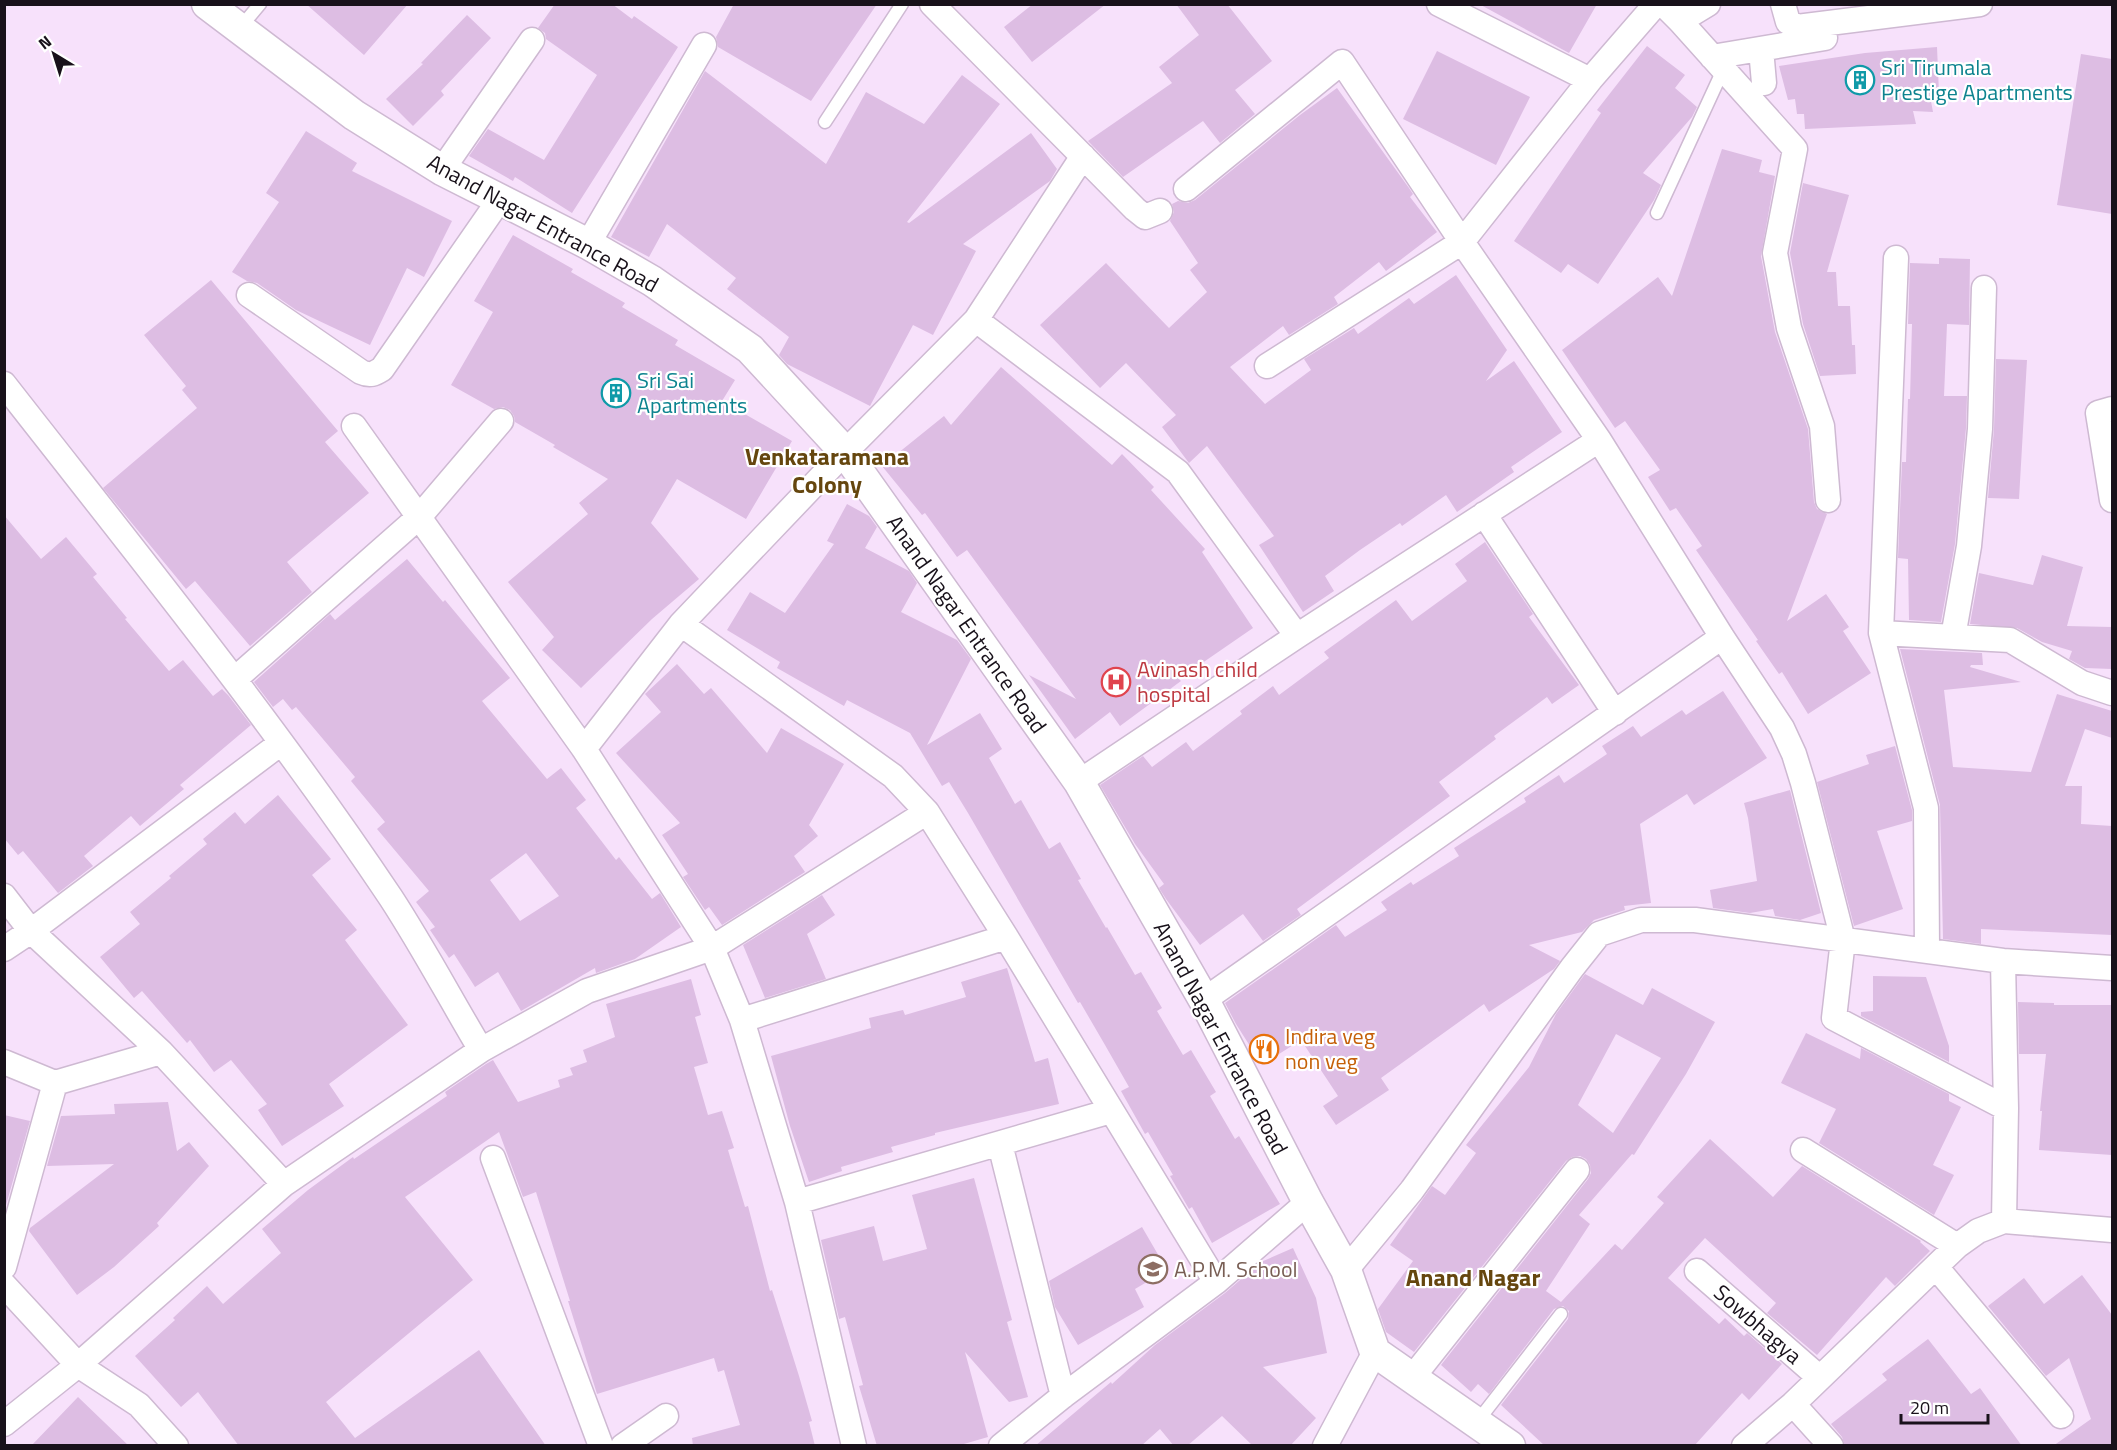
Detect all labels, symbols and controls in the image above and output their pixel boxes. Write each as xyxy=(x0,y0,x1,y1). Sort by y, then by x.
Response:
north arrow xyxy=(24,24,84,84)
text: N xyxy=(33,29,57,55)
place label: Sri Tirumala Prestige Apartments xyxy=(1881,50,2073,109)
building icon: Sri Tirumala Prestige Apartments xyxy=(1844,64,1876,96)
street label: Anand Nagar Entrance Road xyxy=(421,145,665,301)
place label: Sri Sai Apartments xyxy=(637,363,747,422)
building icon: Sri Sai Apartments xyxy=(600,377,632,409)
district label: Venkataramana Colony xyxy=(745,438,909,502)
street label: Anand Nagar Entrance Road xyxy=(878,508,1056,740)
place label: Avinash child hospital xyxy=(1137,652,1258,711)
hospital icon: Avinash child hospital xyxy=(1100,666,1132,698)
street label: Anand Nagar Entrance Road xyxy=(1145,915,1297,1161)
place label: Indira veg non veg xyxy=(1285,1019,1375,1078)
restaurant icon: Indira veg non veg xyxy=(1248,1033,1280,1065)
place label: A.P.M. School xyxy=(1174,1252,1298,1286)
school or university icon: A.P.M. School xyxy=(1137,1253,1169,1285)
district label: Anand Nagar xyxy=(1406,1259,1540,1295)
street label: Sowbhagya xyxy=(1706,1276,1810,1372)
scale bar xyxy=(1901,1387,1988,1425)
text: 20 m xyxy=(1910,1394,1949,1421)

